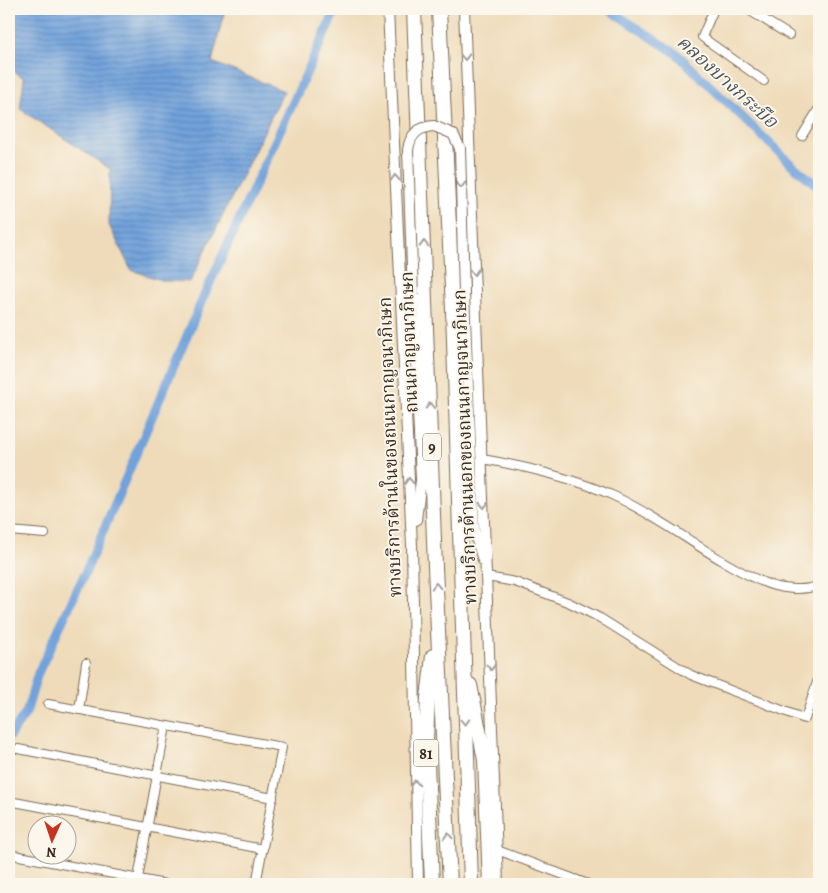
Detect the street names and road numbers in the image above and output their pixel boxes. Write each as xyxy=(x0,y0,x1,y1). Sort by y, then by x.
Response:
street label: ถนนกาญจนาภิเษก xyxy=(395,271,423,413)
street label: ทางบริการด้านนอกของถนนกาญจนาภิเษก xyxy=(448,289,482,605)
street label: ทางบริการด้านในของถนนกาญจนาภิเษก xyxy=(373,296,407,598)
road number: 9 xyxy=(423,434,441,461)
road number: 81 xyxy=(414,740,438,766)

